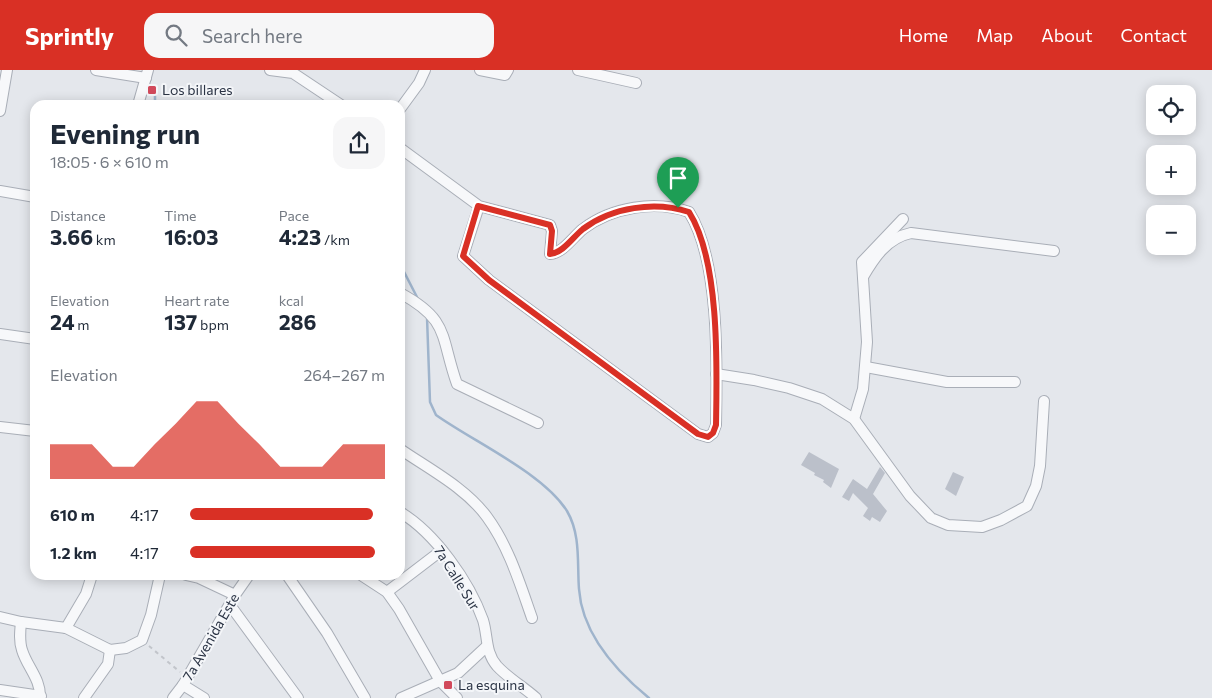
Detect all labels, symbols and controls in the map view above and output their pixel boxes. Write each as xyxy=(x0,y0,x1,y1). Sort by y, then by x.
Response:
search box xyxy=(144,13,494,58)
text: Sprintly xyxy=(25,21,114,50)
icon: search xyxy=(162,21,190,49)
text: Search here xyxy=(202,24,302,47)
text: Home xyxy=(899,24,948,46)
text: Map xyxy=(976,24,1013,46)
text: About xyxy=(1041,24,1093,46)
text: Contact xyxy=(1121,24,1187,46)
place label: Los billares xyxy=(162,81,233,98)
marker: Los billares xyxy=(146,84,158,96)
map controls xyxy=(1146,85,1196,255)
button: locate xyxy=(1146,85,1196,135)
text: Evening run xyxy=(50,116,200,150)
button: share xyxy=(333,117,385,169)
button: + xyxy=(1146,145,1196,195)
text: 18:05 · 6 × 610 m xyxy=(50,152,169,171)
pin xyxy=(657,157,699,208)
icon: arrive xyxy=(664,164,692,192)
button: − xyxy=(1146,205,1196,255)
text: Distance xyxy=(50,207,106,224)
text: Time xyxy=(164,207,197,224)
text: Pace xyxy=(279,207,309,224)
text: 3.66 xyxy=(50,224,93,249)
text: 16:03 xyxy=(164,224,218,249)
text: 4:23 xyxy=(279,224,321,249)
text: km xyxy=(93,231,116,248)
text: /km xyxy=(321,231,350,248)
text: Elevation xyxy=(50,292,109,309)
text: Heart rate xyxy=(164,292,229,309)
text: kcal xyxy=(279,292,304,309)
text: 24 xyxy=(50,309,75,334)
text: 137 xyxy=(164,309,197,334)
text: 286 xyxy=(279,309,316,334)
text: m xyxy=(75,316,89,333)
text: bpm xyxy=(197,316,229,333)
text: Elevation xyxy=(50,365,118,384)
text: 264–267 m xyxy=(303,365,385,384)
text: 610 m xyxy=(50,505,95,524)
text: 4:17 xyxy=(130,505,159,524)
street label: 7a Calle Sur xyxy=(431,542,484,613)
text: 1.2 km xyxy=(50,543,97,562)
text: 4:17 xyxy=(130,543,159,562)
street label: 7a Avenida Este xyxy=(179,590,242,683)
place label: La esquina xyxy=(458,676,525,693)
marker: La esquina xyxy=(442,679,454,691)

